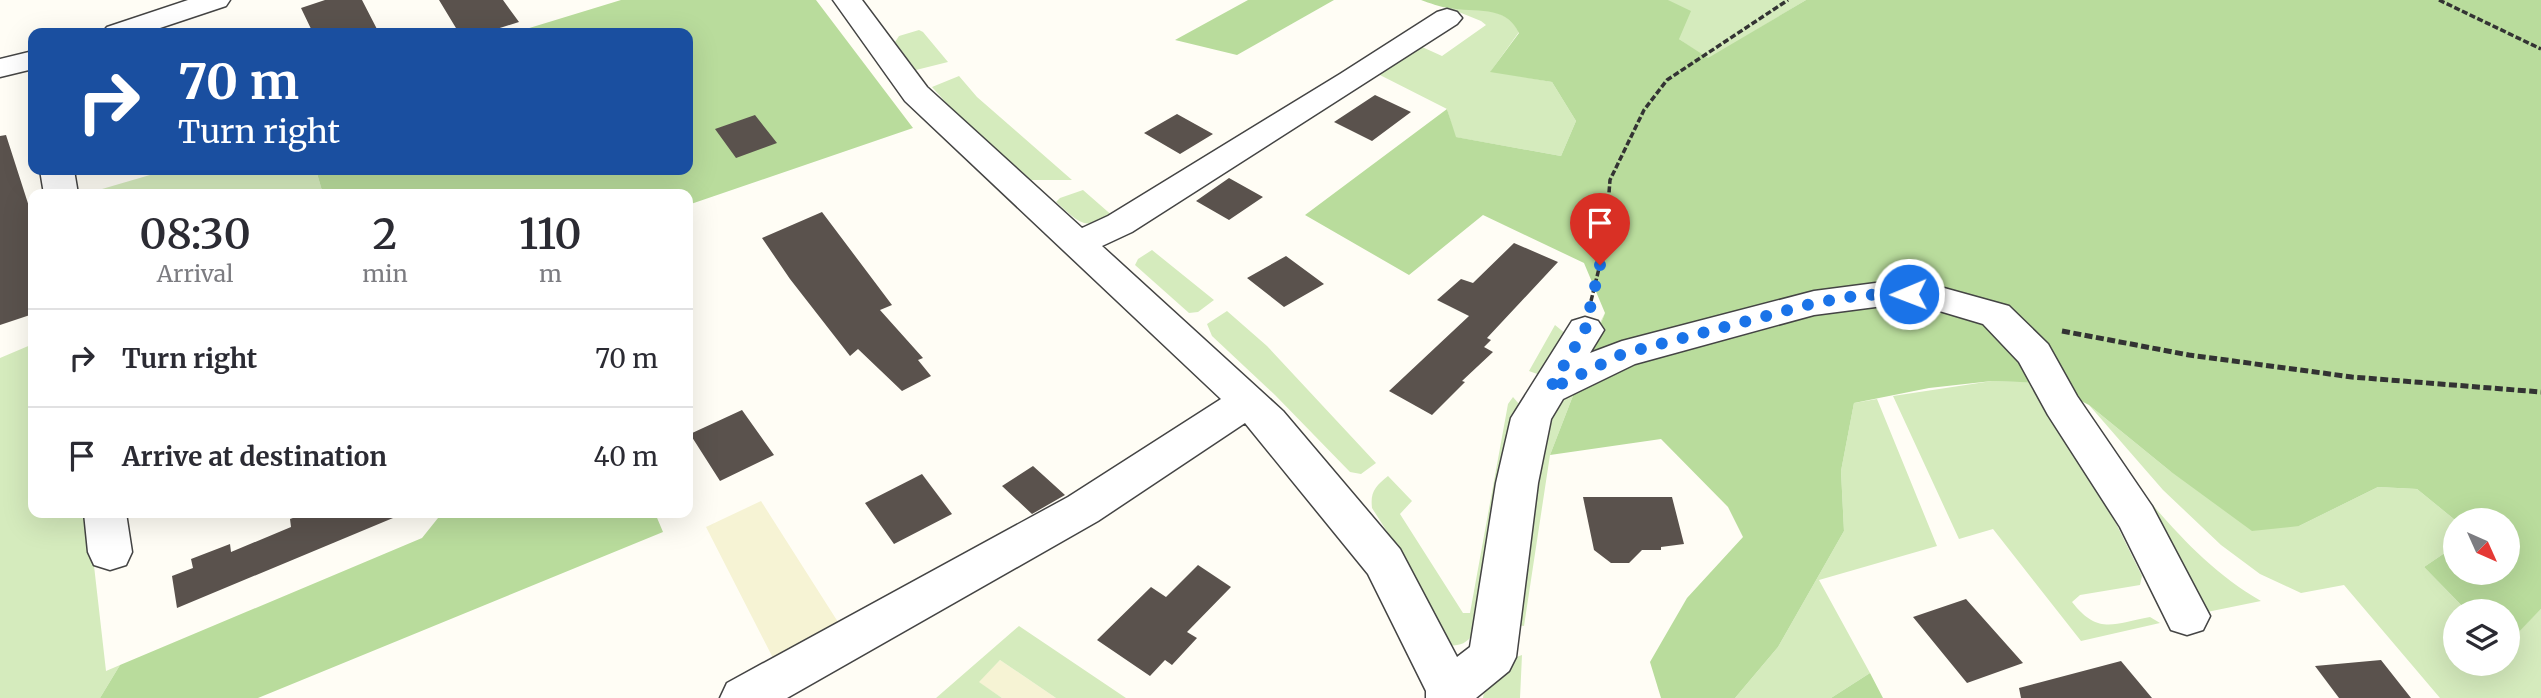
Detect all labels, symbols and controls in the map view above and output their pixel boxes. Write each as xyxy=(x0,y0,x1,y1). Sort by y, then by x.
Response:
text: 70 m xyxy=(178,51,299,112)
icon: right xyxy=(63,56,154,147)
text: Turn right xyxy=(178,112,340,152)
pin xyxy=(1570,193,1630,265)
icon: arrive xyxy=(1581,204,1619,242)
text: 08:30 xyxy=(139,208,251,260)
text: 2 xyxy=(372,208,397,260)
text: 110 xyxy=(519,208,582,260)
position arrow xyxy=(1872,257,1946,331)
text: Arrival xyxy=(157,259,233,288)
text: min xyxy=(362,259,408,288)
text: m xyxy=(539,259,562,288)
icon: right xyxy=(63,339,101,377)
text: Turn right xyxy=(122,342,257,375)
text: 70 m xyxy=(595,342,658,375)
icon: arrive xyxy=(63,437,101,475)
text: Arrive at destination xyxy=(122,440,387,473)
text: 40 m xyxy=(594,440,658,473)
north arrow xyxy=(2443,508,2520,584)
map controls xyxy=(2443,508,2520,676)
button: layers xyxy=(2443,599,2520,676)

